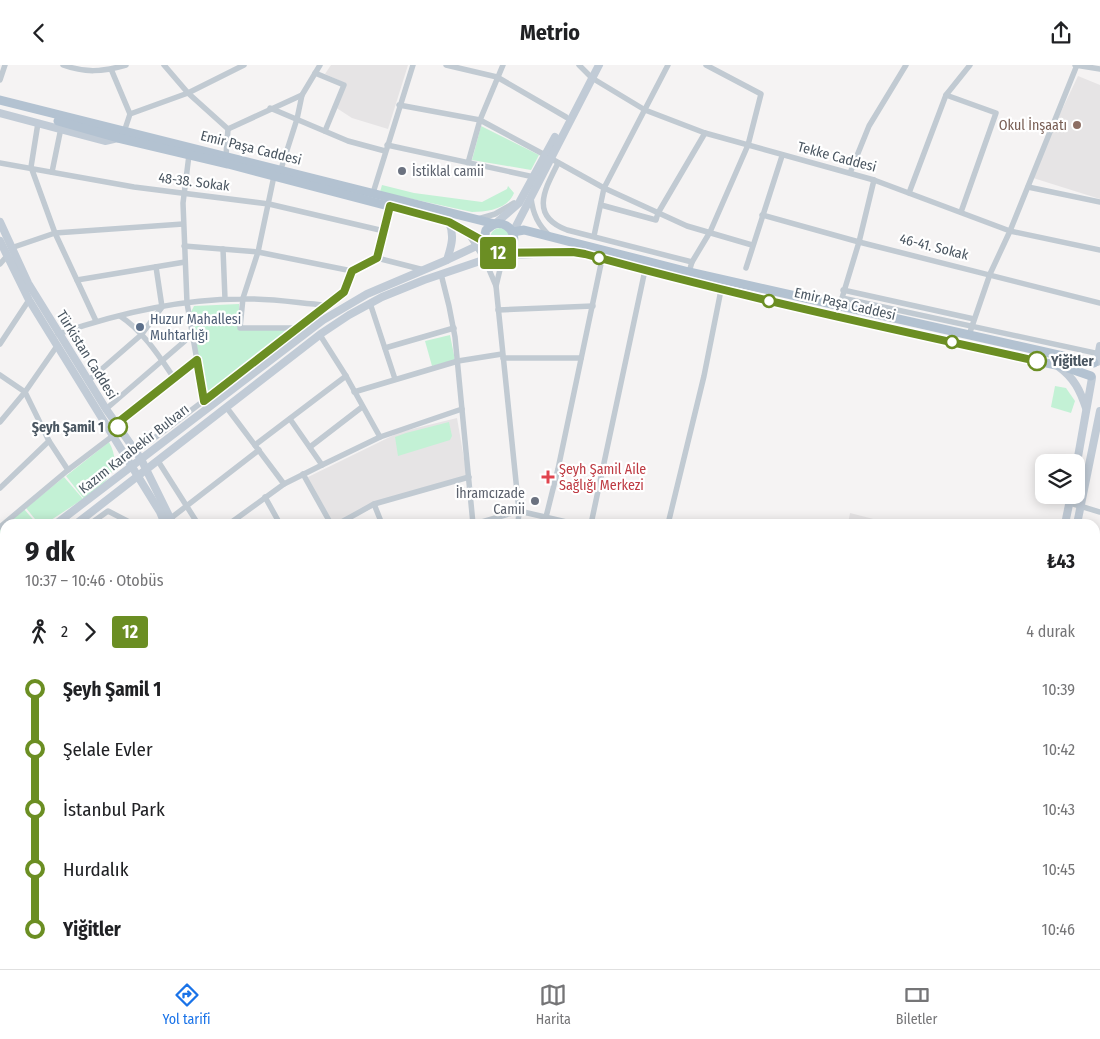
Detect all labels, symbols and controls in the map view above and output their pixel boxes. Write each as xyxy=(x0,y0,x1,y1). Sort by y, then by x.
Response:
icon: back xyxy=(25,19,53,47)
text: Metrio xyxy=(520,19,580,46)
icon: share xyxy=(1047,19,1075,47)
place label: Okul İnşaatı xyxy=(999,117,1067,134)
marker: Okul İnşaatı xyxy=(1071,119,1083,131)
street label: Emir Paşa Caddesi xyxy=(199,127,303,169)
street label: Tekke Caddesi xyxy=(796,138,878,176)
place label: İstiklal camii xyxy=(412,163,484,180)
marker: İstiklal camii xyxy=(396,165,408,177)
street label: 48-38. Sokak xyxy=(157,169,231,195)
street label: 46-41. Sokak xyxy=(898,230,971,264)
line badge: 12 xyxy=(476,237,520,269)
text: 12 xyxy=(490,242,506,264)
unlabelled marker xyxy=(592,251,606,265)
street label: Emir Paşa Caddesi xyxy=(793,284,897,324)
unlabelled marker xyxy=(762,294,776,308)
street label: Türkistan Caddesi xyxy=(53,307,121,403)
place label: Huzur Mahallesi Muhtarlığı xyxy=(150,311,241,344)
marker: Huzur Mahallesi Muhtarlığı xyxy=(134,321,146,333)
unlabelled marker xyxy=(945,335,959,349)
marker: Yiğitler xyxy=(1027,351,1047,371)
place label: Yiğitler xyxy=(1050,353,1094,370)
street label: Kazım Karabekir Bulvarı xyxy=(75,401,193,497)
marker: Şeyh Şamil 1 xyxy=(108,417,128,437)
place label: Şeyh Şamil 1 xyxy=(32,419,104,437)
map controls xyxy=(1035,454,1085,504)
button: layers xyxy=(1035,454,1085,504)
place label: Şeyh Şamil Aile Sağlığı Merkezi xyxy=(559,461,646,494)
marker: Şeyh Şamil Aile Sağlığı Merkezi xyxy=(541,470,555,484)
place label: İhramcızade Camii xyxy=(456,485,525,518)
marker: İhramcızade Camii xyxy=(529,495,541,507)
text: 9 dk xyxy=(25,535,75,568)
text: ₺43 xyxy=(1047,550,1075,573)
text: 10:37 – 10:46 · Otobüs xyxy=(25,571,163,590)
icon: walk xyxy=(25,618,53,646)
icon: forward xyxy=(76,618,104,646)
text: 12 xyxy=(122,621,138,643)
text: 2 xyxy=(61,622,68,641)
text: 4 durak xyxy=(1026,622,1075,641)
text: Şeyh Şamil 1 xyxy=(63,678,161,701)
text: 10:39 xyxy=(1042,680,1075,699)
text: Şelale Evler xyxy=(63,738,153,761)
text: 10:42 xyxy=(1043,740,1075,759)
text: İstanbul Park xyxy=(63,798,165,821)
text: 10:43 xyxy=(1042,800,1075,819)
text: Hurdalık xyxy=(63,858,129,881)
text: 10:45 xyxy=(1042,860,1075,879)
text: Yiğitler xyxy=(63,918,121,941)
text: 10:46 xyxy=(1041,920,1075,939)
tab: Yol tarifi xyxy=(163,981,211,1028)
tab: Harita xyxy=(536,981,571,1028)
tab: Biletler xyxy=(896,981,937,1028)

